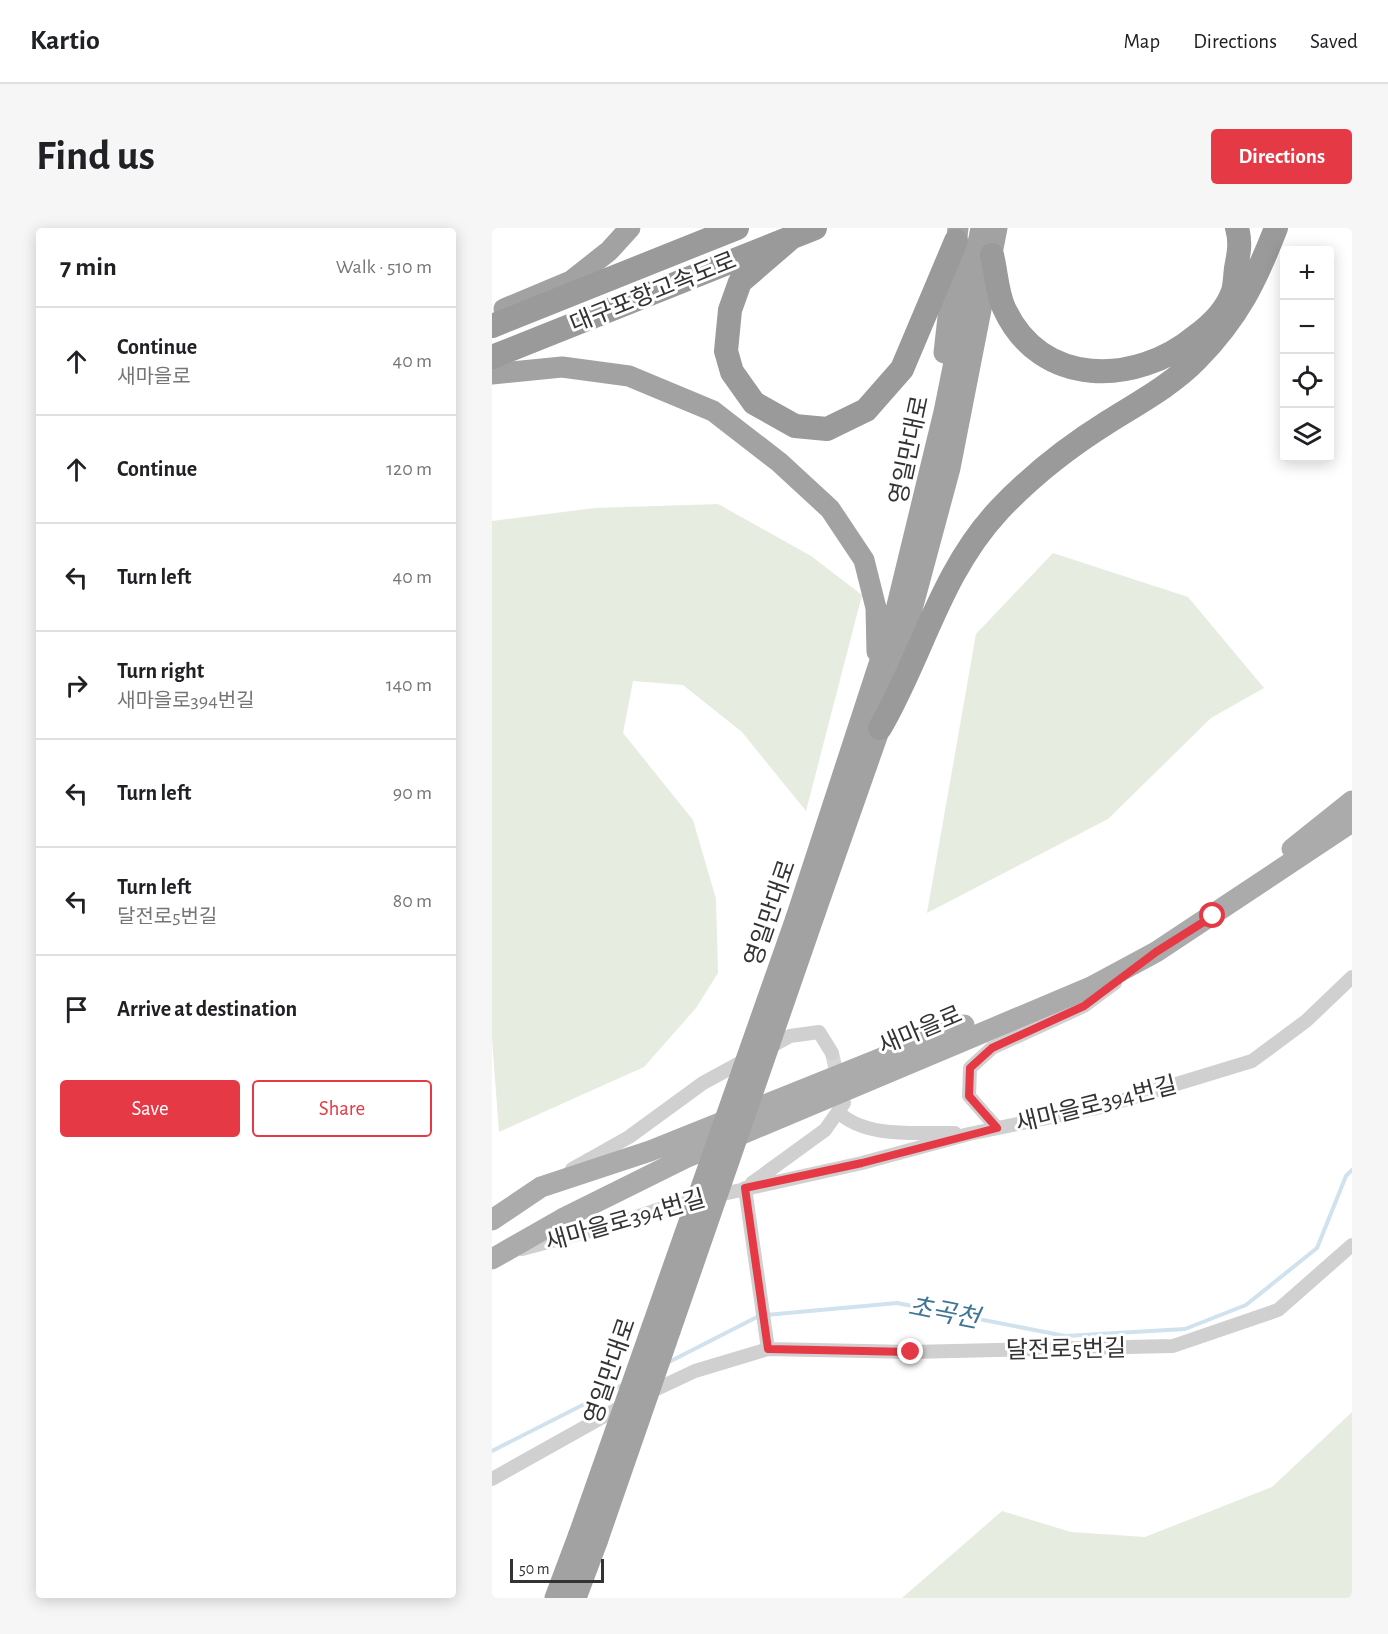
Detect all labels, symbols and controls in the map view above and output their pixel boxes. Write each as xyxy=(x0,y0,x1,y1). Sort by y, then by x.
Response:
text: Kartio xyxy=(30,27,100,55)
text: Map xyxy=(1124,31,1160,52)
text: Directions xyxy=(1193,31,1277,52)
text: Saved xyxy=(1310,31,1358,52)
button: Directions xyxy=(1211,129,1352,184)
text: Find us xyxy=(36,135,155,177)
map controls xyxy=(1280,246,1334,462)
button: + xyxy=(1280,246,1334,300)
street label: 대구포항고속도로 xyxy=(567,248,740,337)
text: 7 min xyxy=(60,254,117,280)
text: Walk · 510 m xyxy=(336,257,432,277)
button: − xyxy=(1280,300,1334,354)
text: Continue xyxy=(117,336,197,358)
icon: ahead xyxy=(60,345,93,378)
text: 40 m xyxy=(393,351,432,371)
button: locate xyxy=(1280,354,1334,408)
text: 새마을로 xyxy=(117,367,191,387)
street label: 영일만대로 xyxy=(886,394,933,507)
button: layers xyxy=(1280,408,1334,462)
icon: ahead xyxy=(60,453,93,486)
text: Continue xyxy=(117,458,197,480)
text: 120 m xyxy=(386,459,432,479)
icon: left xyxy=(60,561,93,594)
text: Turn left xyxy=(117,566,191,588)
text: 40 m xyxy=(393,567,432,587)
text: Turn right xyxy=(117,660,204,682)
icon: right xyxy=(60,669,93,702)
text: 140 m xyxy=(386,675,432,695)
text: 새마을로394번길 xyxy=(117,691,255,711)
icon: left xyxy=(60,777,93,810)
text: Turn left xyxy=(117,782,191,804)
text: 90 m xyxy=(393,783,432,803)
street label: 영일만대로 xyxy=(741,857,800,969)
text: Turn left xyxy=(117,876,191,898)
icon: left xyxy=(60,885,93,918)
text: 80 m xyxy=(393,891,432,911)
route start xyxy=(1199,902,1225,928)
text: 달전로5번길 xyxy=(117,907,217,927)
icon: arrive xyxy=(60,993,93,1026)
text: Arrive at destination xyxy=(117,998,297,1020)
street label: 새마을로 xyxy=(875,1002,966,1059)
street label: 새마을로394번길 xyxy=(1013,1072,1179,1137)
button: Save xyxy=(60,1080,240,1137)
button: Share xyxy=(252,1080,432,1137)
street label: 새마을로394번길 xyxy=(542,1186,708,1255)
water label: 초곡천 xyxy=(906,1292,985,1333)
street label: 영일만대로 xyxy=(581,1315,640,1427)
street label: 달전로5번길 xyxy=(1006,1336,1126,1363)
route end xyxy=(897,1338,923,1364)
scale bar xyxy=(510,1556,604,1584)
text: 50 m xyxy=(519,1561,550,1577)

